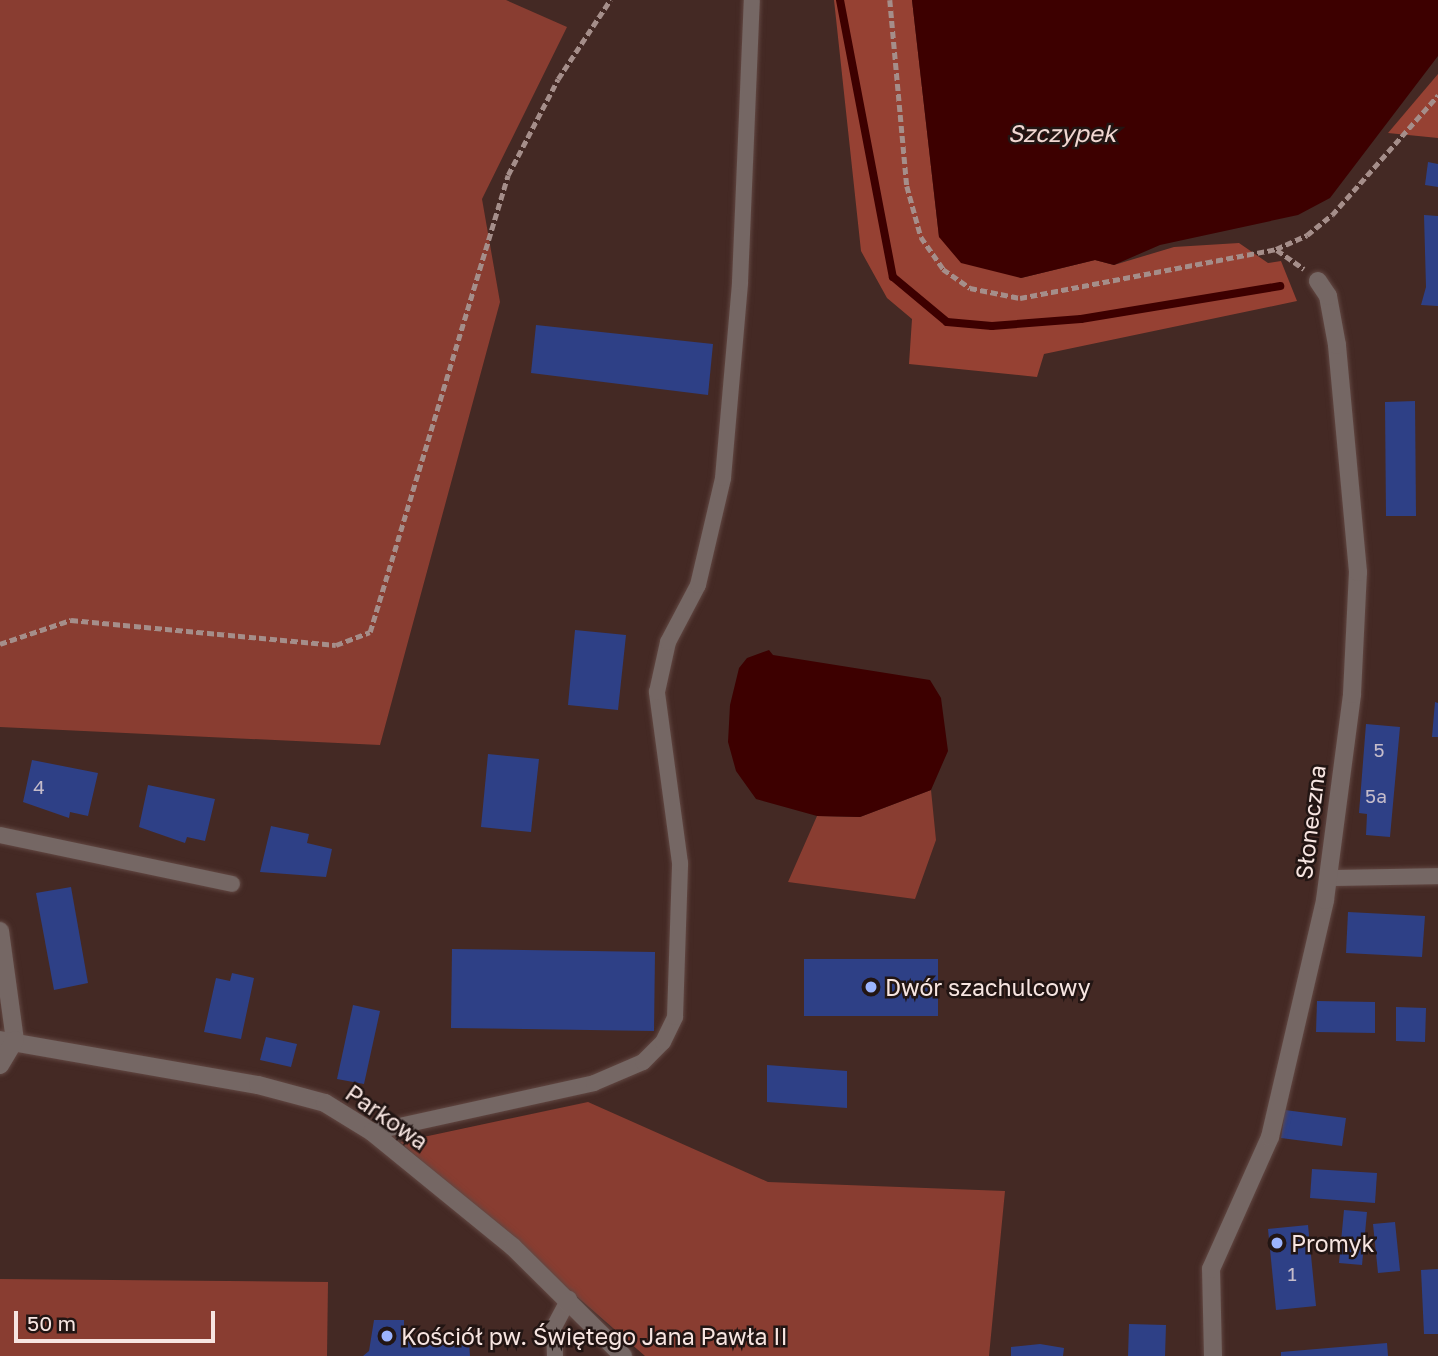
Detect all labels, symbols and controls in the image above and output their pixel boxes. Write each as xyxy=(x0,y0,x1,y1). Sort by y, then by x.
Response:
water label: Szczypek xyxy=(1008,119,1116,147)
house number: 5 xyxy=(1373,739,1385,761)
street label: Słoneczna xyxy=(1289,763,1331,881)
house number: 4 xyxy=(33,776,45,798)
house number: 5a xyxy=(1365,785,1387,807)
place label: Dwór szachulcowy xyxy=(885,973,1091,1001)
marker: Dwór szachulcowy xyxy=(863,979,879,995)
street label: Parkowa xyxy=(341,1079,433,1155)
place label: Promyk xyxy=(1291,1229,1374,1257)
marker: Promyk xyxy=(1269,1235,1285,1251)
house number: 1 xyxy=(1287,1263,1297,1285)
scale bar xyxy=(18,1296,219,1340)
text: 50 m xyxy=(27,1310,76,1336)
place label: Kościół pw. Świętego Jana Pawła II xyxy=(401,1322,788,1350)
marker: Kościół pw. Świętego Jana Pawła II xyxy=(379,1328,395,1344)

